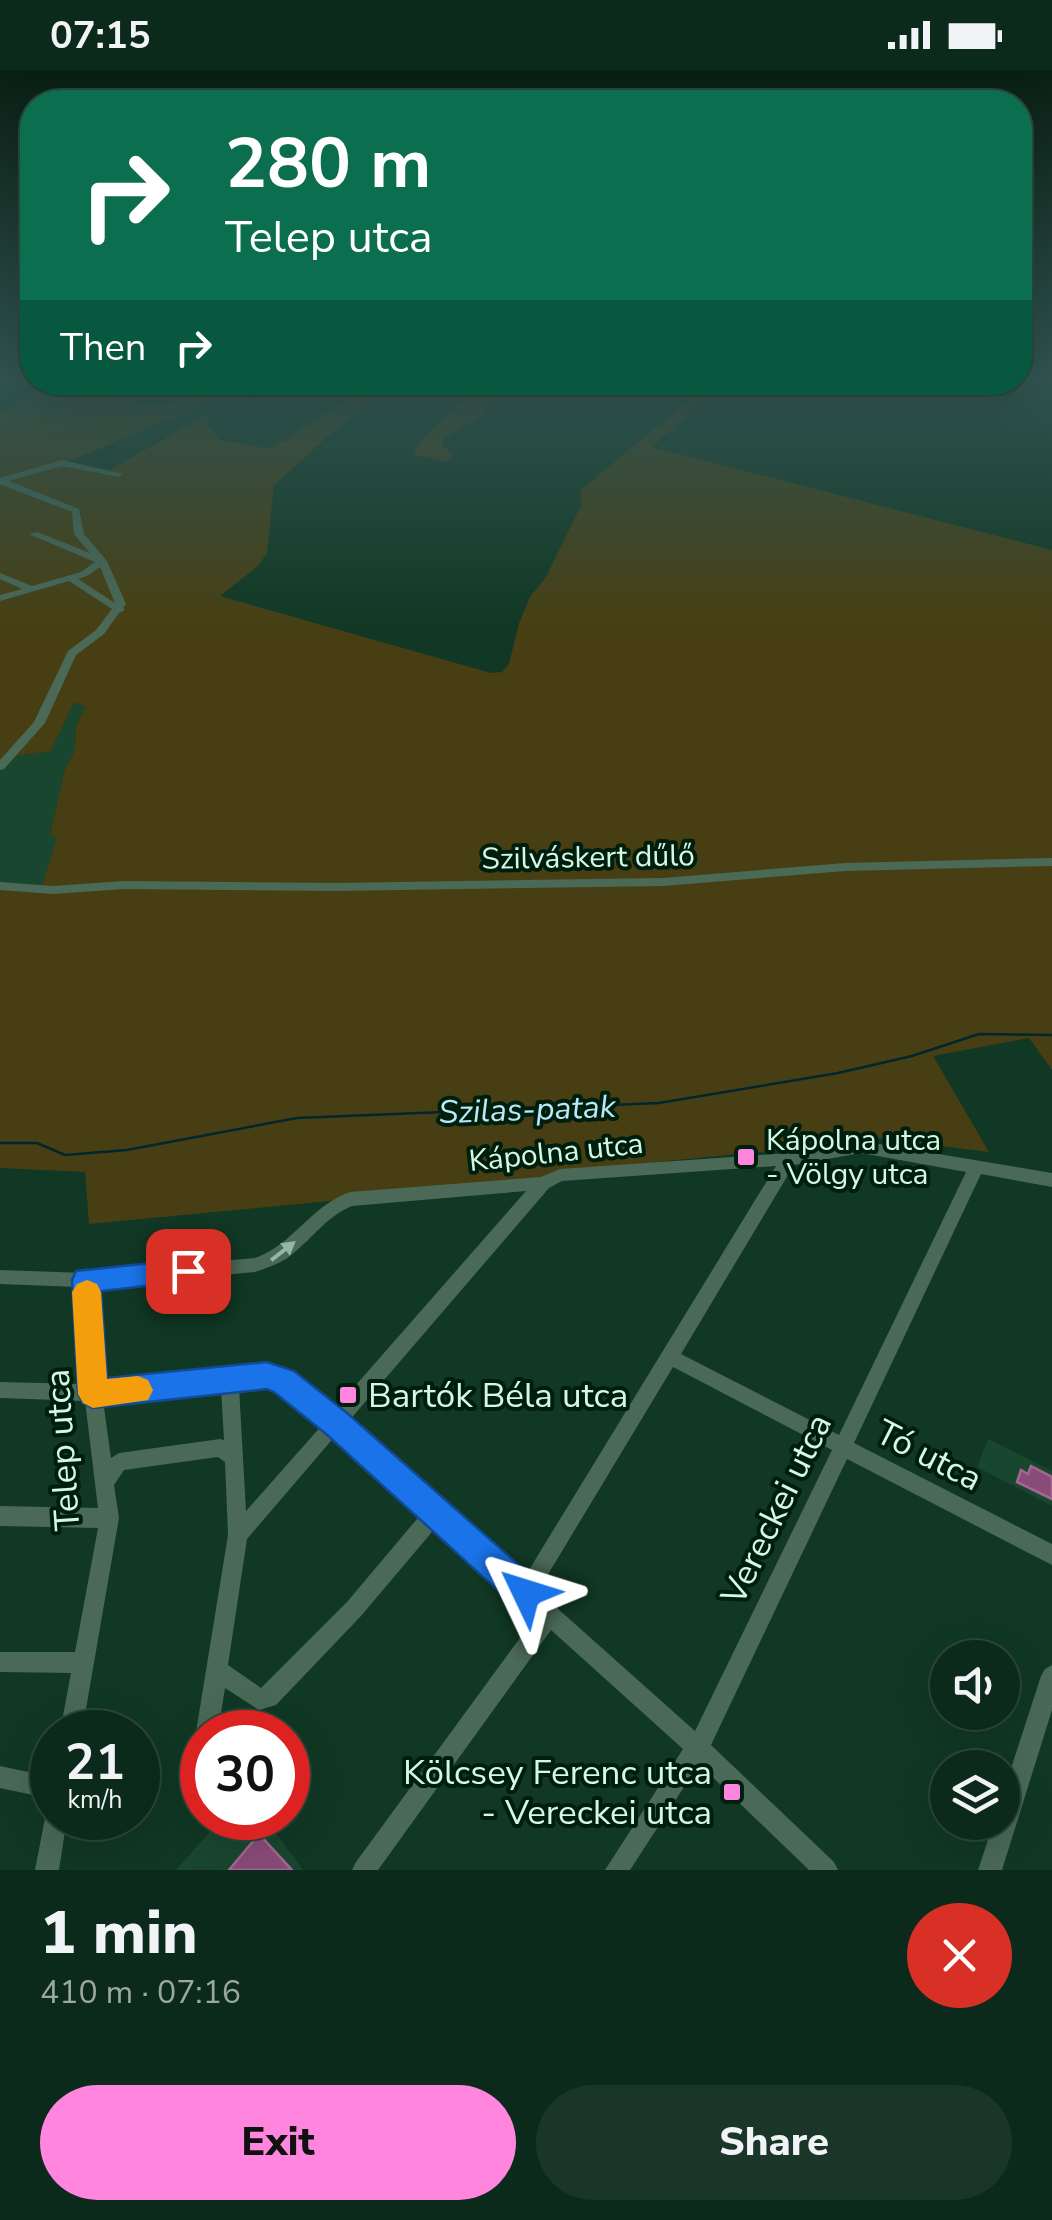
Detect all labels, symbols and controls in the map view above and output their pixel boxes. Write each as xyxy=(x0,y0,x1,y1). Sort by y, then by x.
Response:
text: 07:15 xyxy=(50,10,151,61)
text: 280 m xyxy=(225,116,431,212)
icon: right xyxy=(60,130,190,260)
text: Telep utca xyxy=(225,207,433,268)
icon: right xyxy=(166,320,221,375)
text: Then xyxy=(60,322,146,373)
street label: Szilváskert dűlő xyxy=(481,835,695,880)
water label: Szilas-patak xyxy=(438,1085,617,1134)
place label: Kápolna utca - Völgy utca xyxy=(766,1120,941,1195)
street label: Kápolna utca xyxy=(467,1123,645,1182)
marker: Kápolna utca - Völgy utca xyxy=(735,1146,757,1168)
pin xyxy=(146,1229,231,1314)
one-way arrow xyxy=(271,1241,296,1262)
icon: arrive xyxy=(161,1244,216,1299)
street label: Telep utca xyxy=(33,1368,92,1532)
place label: Bartók Béla utca xyxy=(368,1372,628,1419)
marker: Bartók Béla utca xyxy=(337,1384,359,1406)
street label: Vereckei utca xyxy=(710,1406,843,1613)
street label: Tó utca xyxy=(868,1409,990,1502)
position arrow xyxy=(474,1541,578,1645)
map controls xyxy=(930,1640,1020,1840)
button: sound xyxy=(930,1640,1020,1730)
speed limit sign: 30 xyxy=(180,1710,310,1840)
text: 21 xyxy=(65,1728,125,1797)
place label: Kölcsey Ferenc utca - Vereckei utca xyxy=(403,1749,712,1836)
button: layers xyxy=(930,1750,1020,1840)
marker: Kölcsey Ferenc utca - Vereckei utca xyxy=(721,1781,743,1803)
text: km/h xyxy=(67,1783,123,1817)
text: 1 min xyxy=(40,1892,198,1974)
button: close xyxy=(907,1903,1012,2008)
text: 410 m · 07:16 xyxy=(40,1971,241,2014)
button: Exit xyxy=(40,2085,516,2200)
button: Share xyxy=(536,2085,1012,2200)

